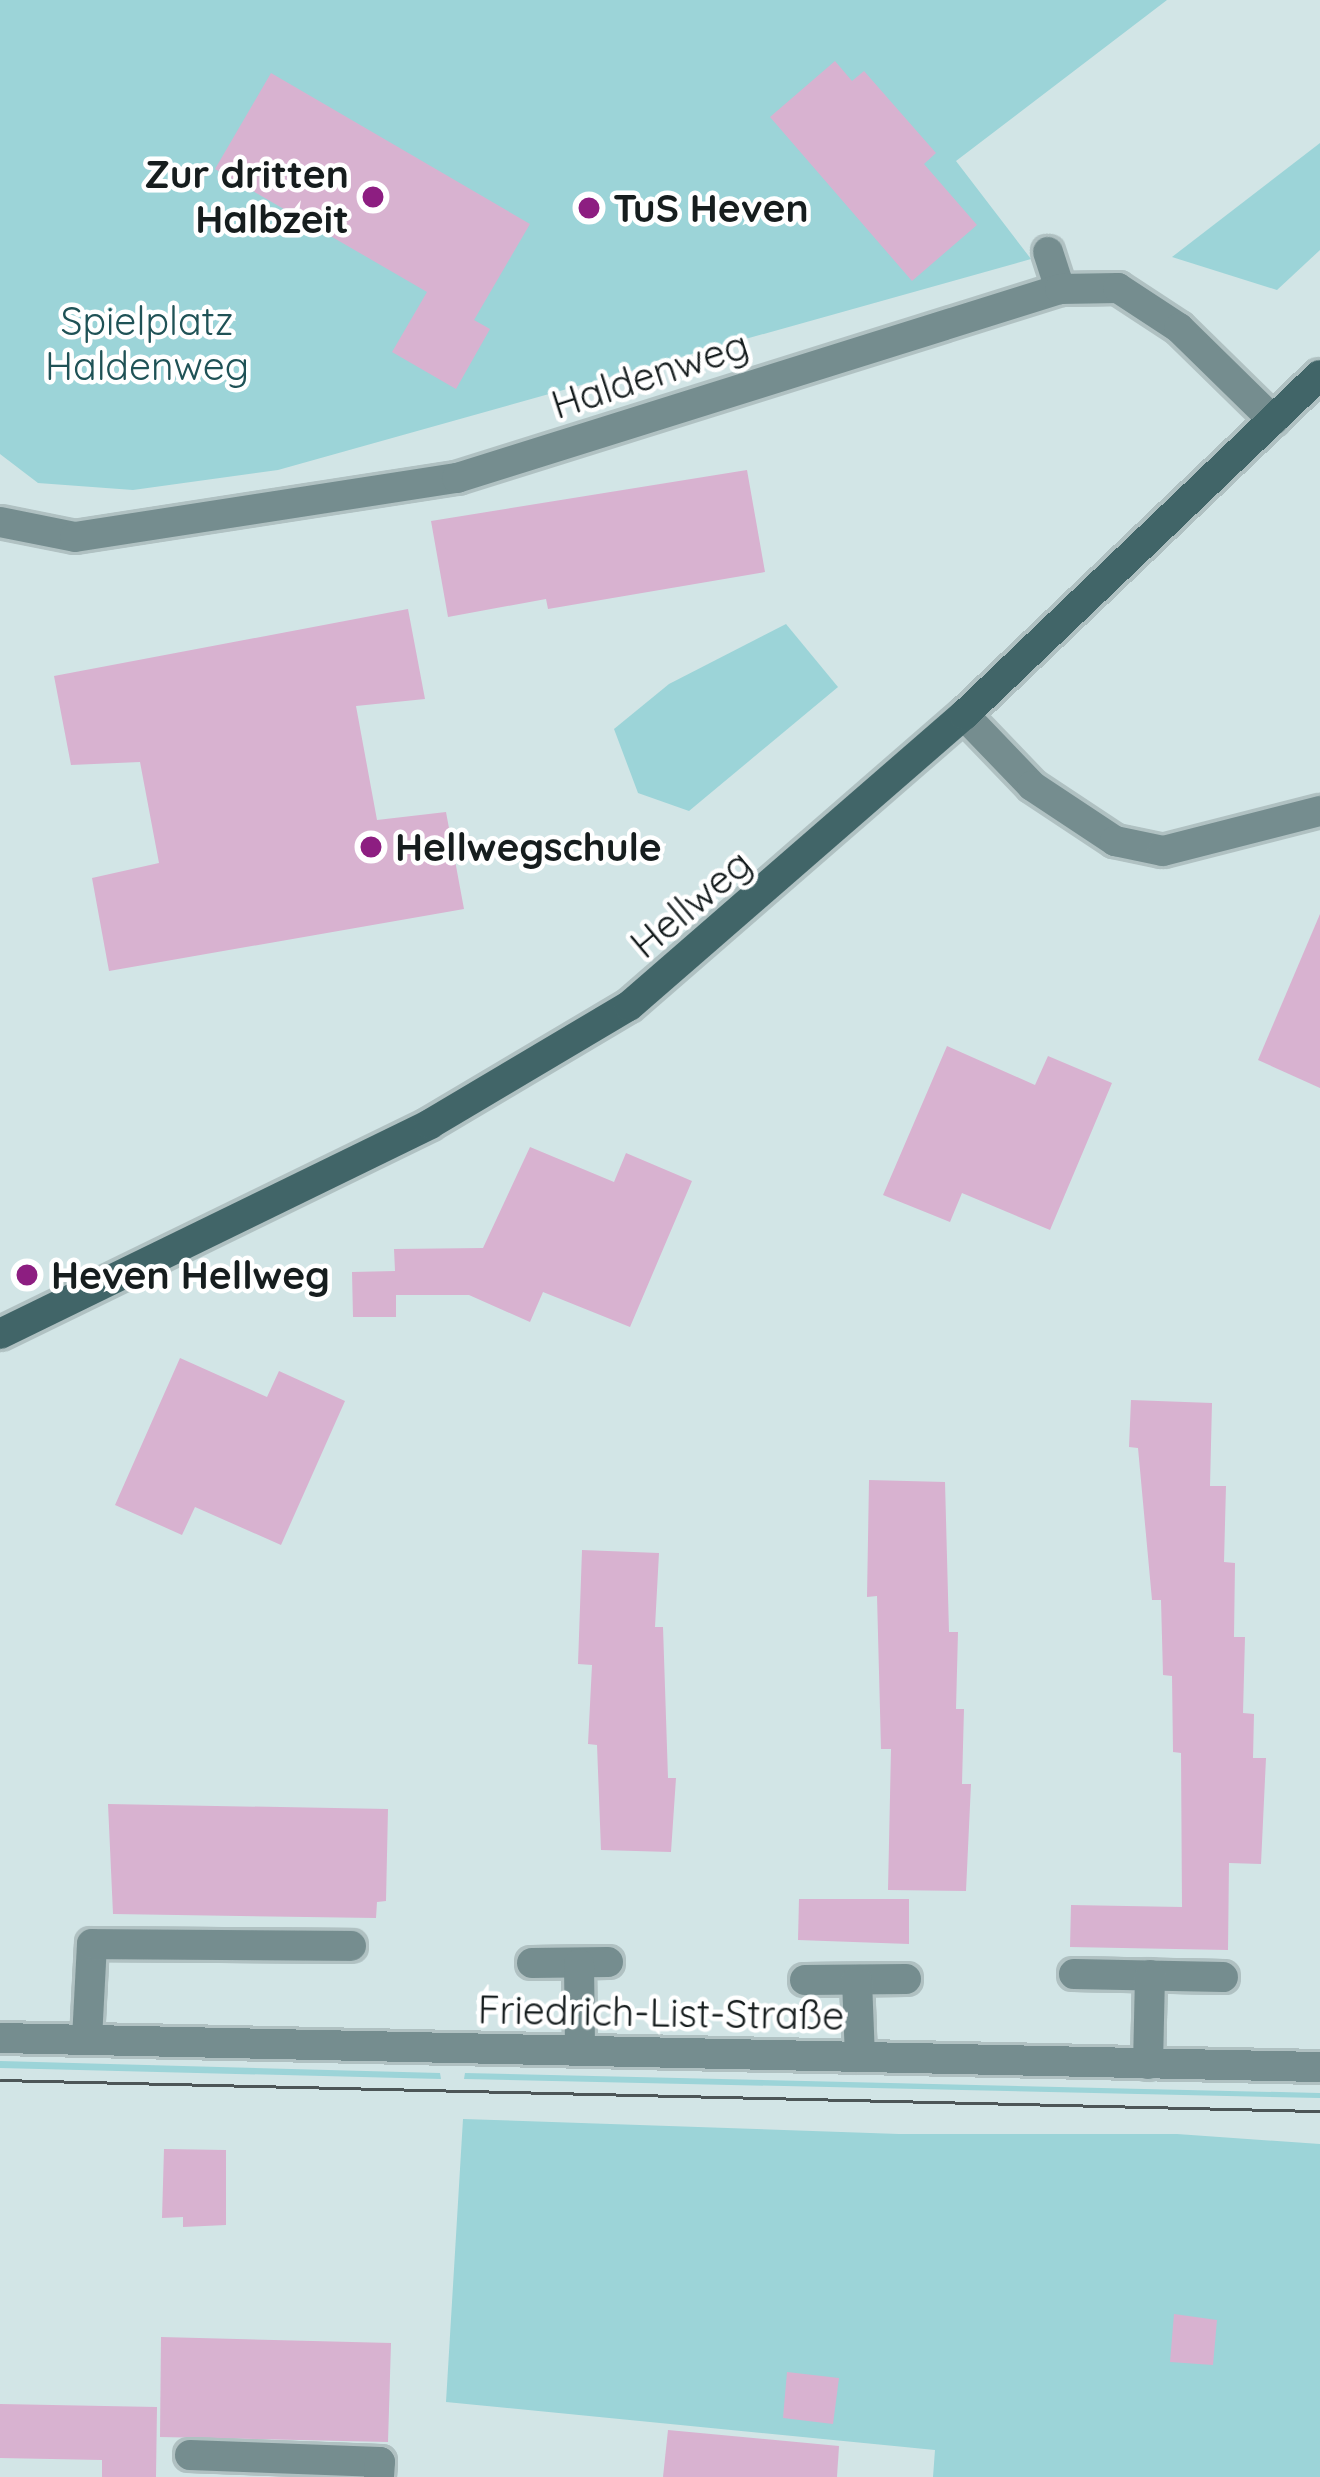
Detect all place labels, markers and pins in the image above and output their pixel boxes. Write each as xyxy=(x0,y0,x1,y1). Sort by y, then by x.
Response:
place label: Zur dritten Halbzeit xyxy=(145,152,349,243)
marker: Zur dritten Halbzeit xyxy=(360,184,386,210)
place label: TuS Heven xyxy=(613,185,809,231)
marker: TuS Heven xyxy=(576,195,602,221)
place label: Hellwegschule xyxy=(395,824,662,870)
marker: Hellwegschule xyxy=(358,834,384,860)
place label: Heven Hellweg xyxy=(51,1252,330,1298)
marker: Heven Hellweg xyxy=(14,1262,40,1288)

